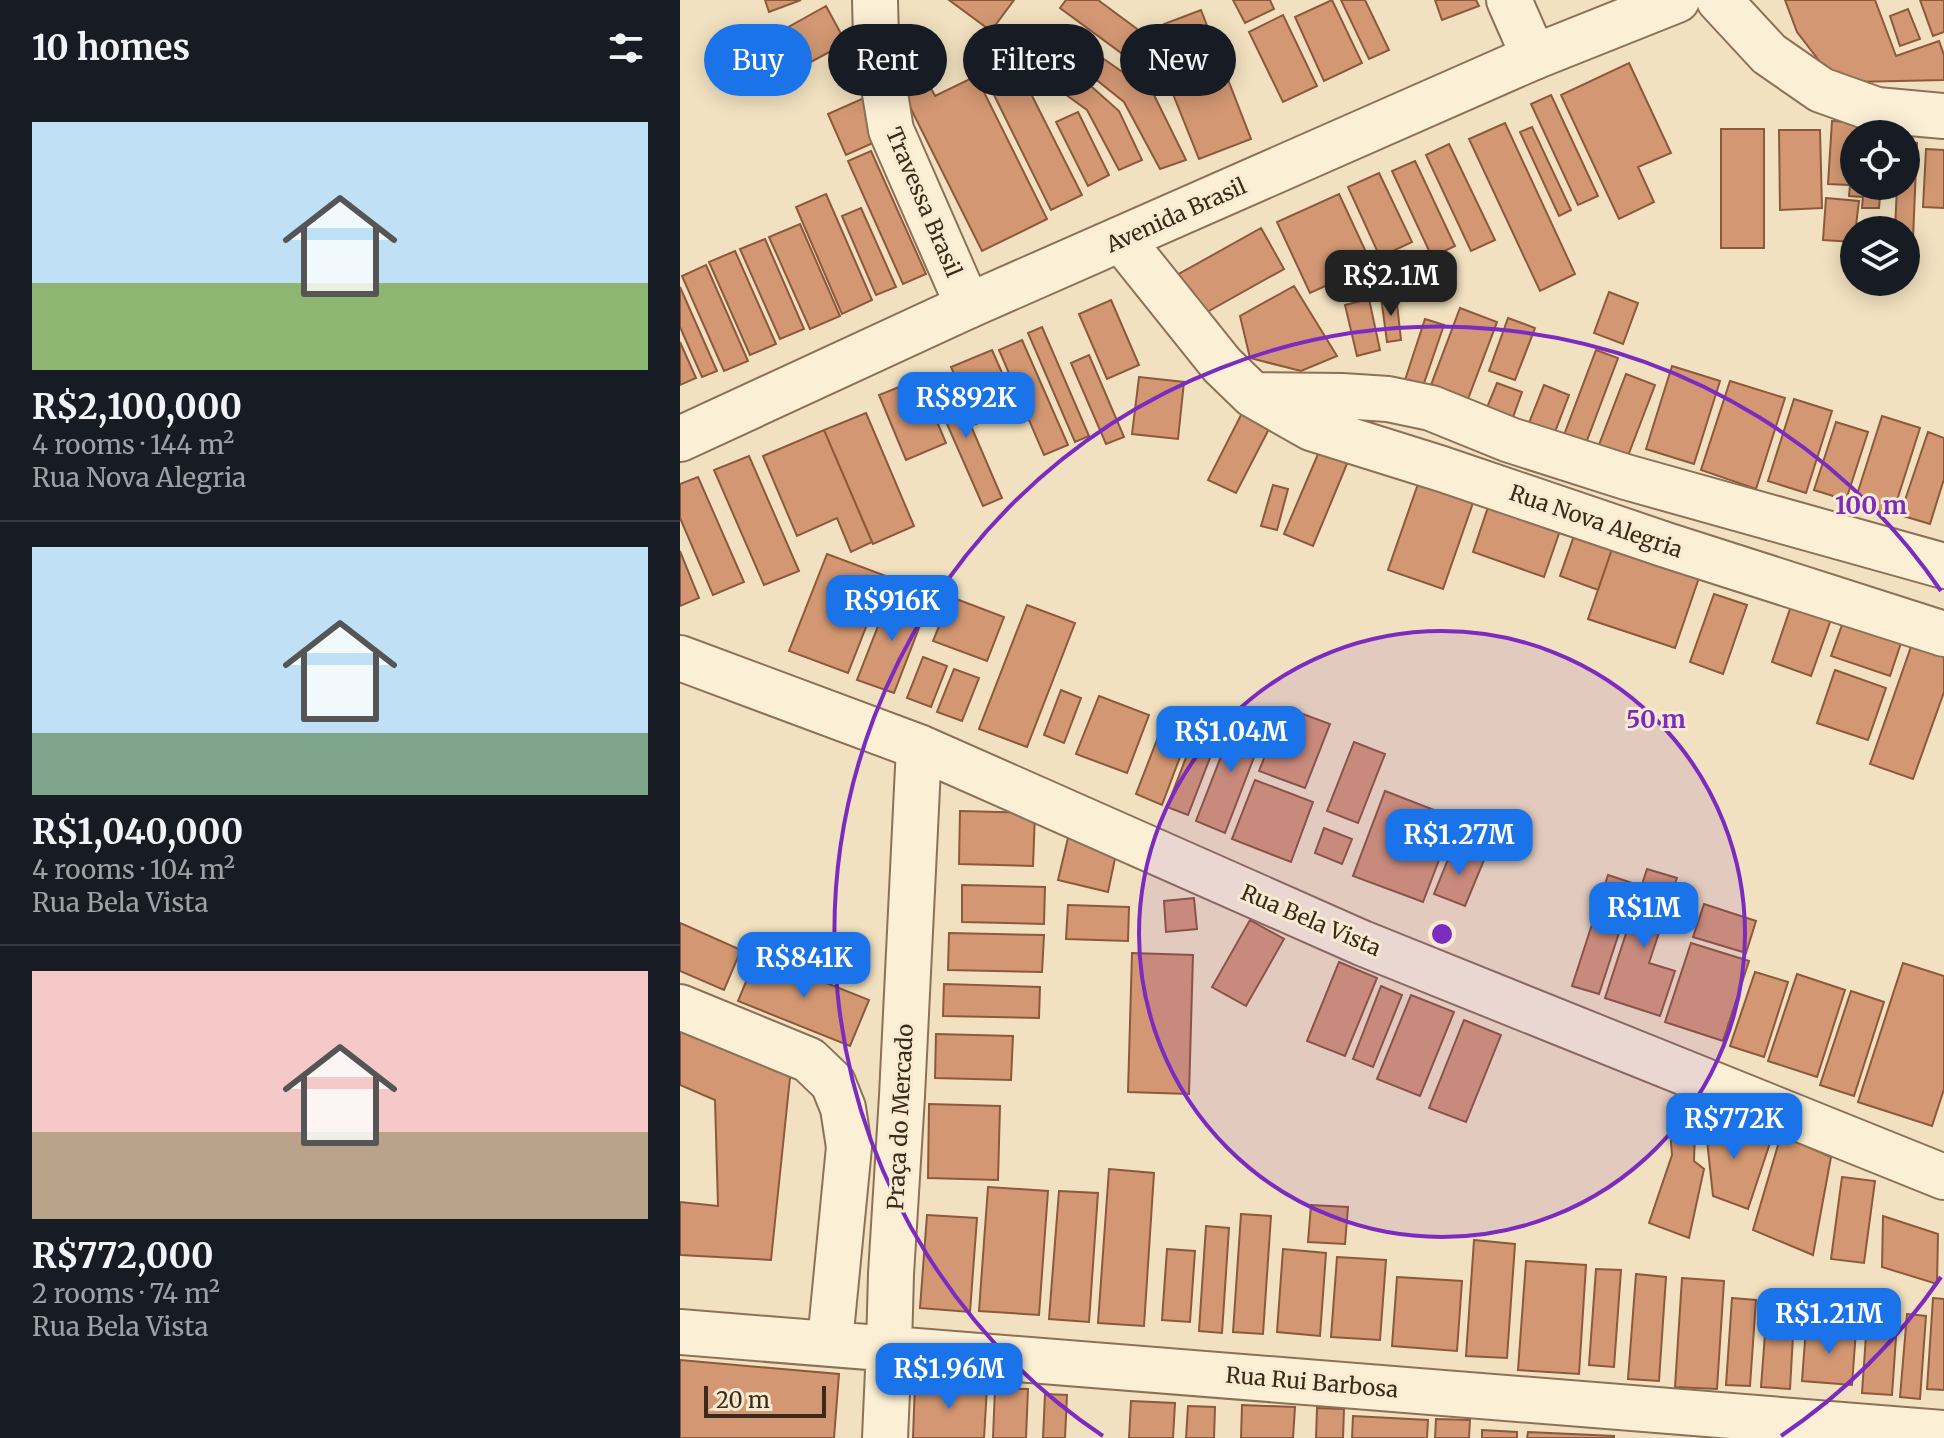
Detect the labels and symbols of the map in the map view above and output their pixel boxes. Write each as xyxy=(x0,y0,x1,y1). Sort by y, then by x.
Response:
street label: Travessa Brasil xyxy=(880,123,968,281)
street label: Avenida Brasil xyxy=(1101,171,1251,259)
pin: R$2.1M xyxy=(1326,250,1456,318)
pin: R$892K xyxy=(901,372,1031,440)
street label: Rua Nova Alegria xyxy=(1506,478,1686,564)
text: 100 m xyxy=(1835,490,1907,521)
pin: R$916K xyxy=(827,575,957,643)
text: 50 m xyxy=(1626,704,1686,735)
pin: R$1.04M xyxy=(1157,706,1305,774)
pin: R$1.27M xyxy=(1385,809,1533,877)
street label: Rua Bela Vista xyxy=(1237,878,1385,962)
pin: R$1M xyxy=(1597,882,1691,950)
centre of rings xyxy=(1428,920,1456,948)
pin: R$841K xyxy=(739,932,869,1000)
street label: Praça do Mercado xyxy=(881,1023,919,1211)
pin: R$772K xyxy=(1669,1093,1799,1161)
pin: R$1.21M xyxy=(1755,1288,1903,1356)
pin: R$1.96M xyxy=(875,1343,1023,1411)
street label: Rua Rui Barbosa xyxy=(1225,1361,1400,1404)
scale bar xyxy=(704,1382,826,1418)

